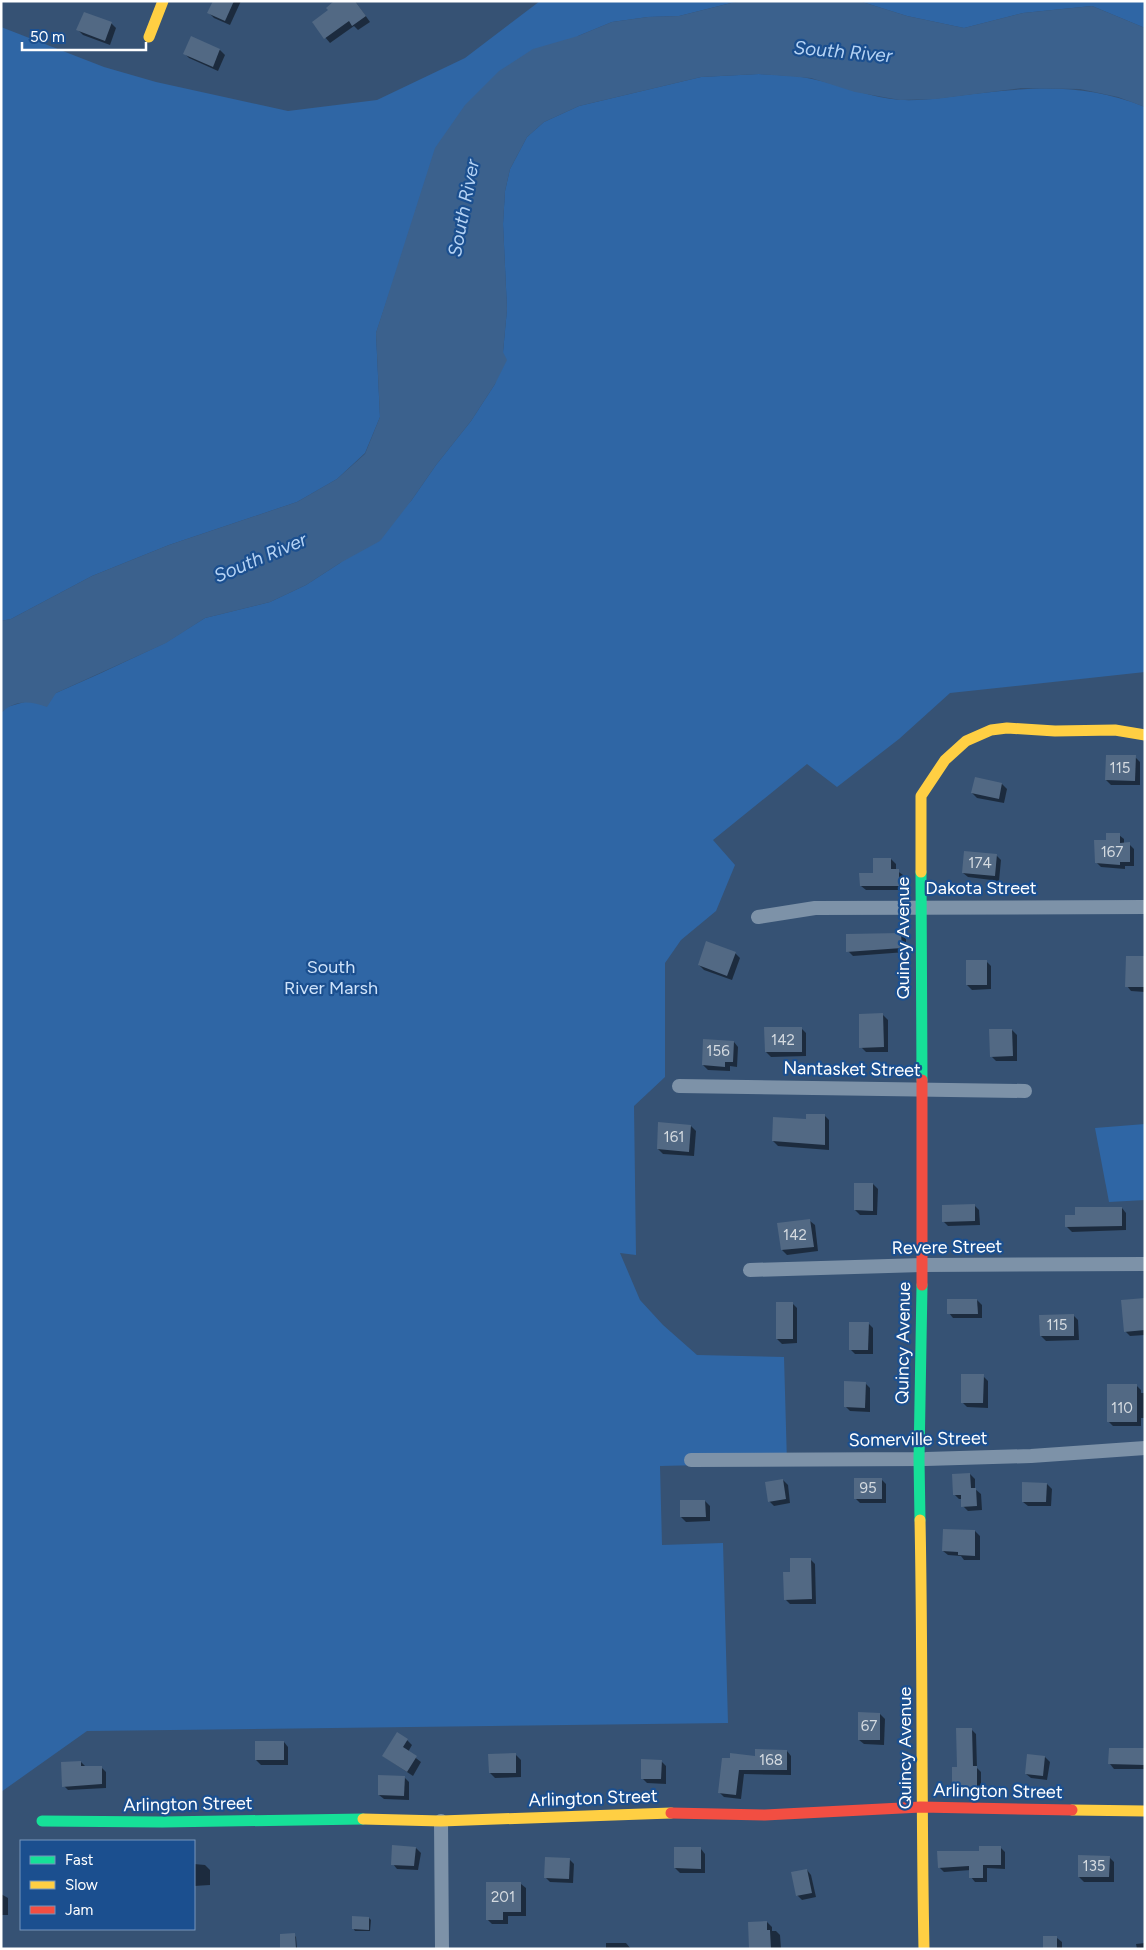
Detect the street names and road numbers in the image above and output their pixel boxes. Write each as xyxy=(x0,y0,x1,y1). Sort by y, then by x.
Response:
street label: Quincy Avenue xyxy=(892,877,914,999)
street label: Dakota Street xyxy=(925,877,1037,899)
street label: Nantasket Street xyxy=(783,1057,921,1081)
street label: Revere Street xyxy=(892,1235,1003,1259)
street label: Quincy Avenue xyxy=(891,1281,915,1404)
street label: Somerville Street xyxy=(848,1427,988,1451)
street label: Quincy Avenue xyxy=(894,1687,916,1809)
street label: Arlington Street xyxy=(933,1779,1063,1803)
street label: Arlington Street xyxy=(528,1785,658,1811)
street label: Arlington Street xyxy=(123,1792,253,1816)

